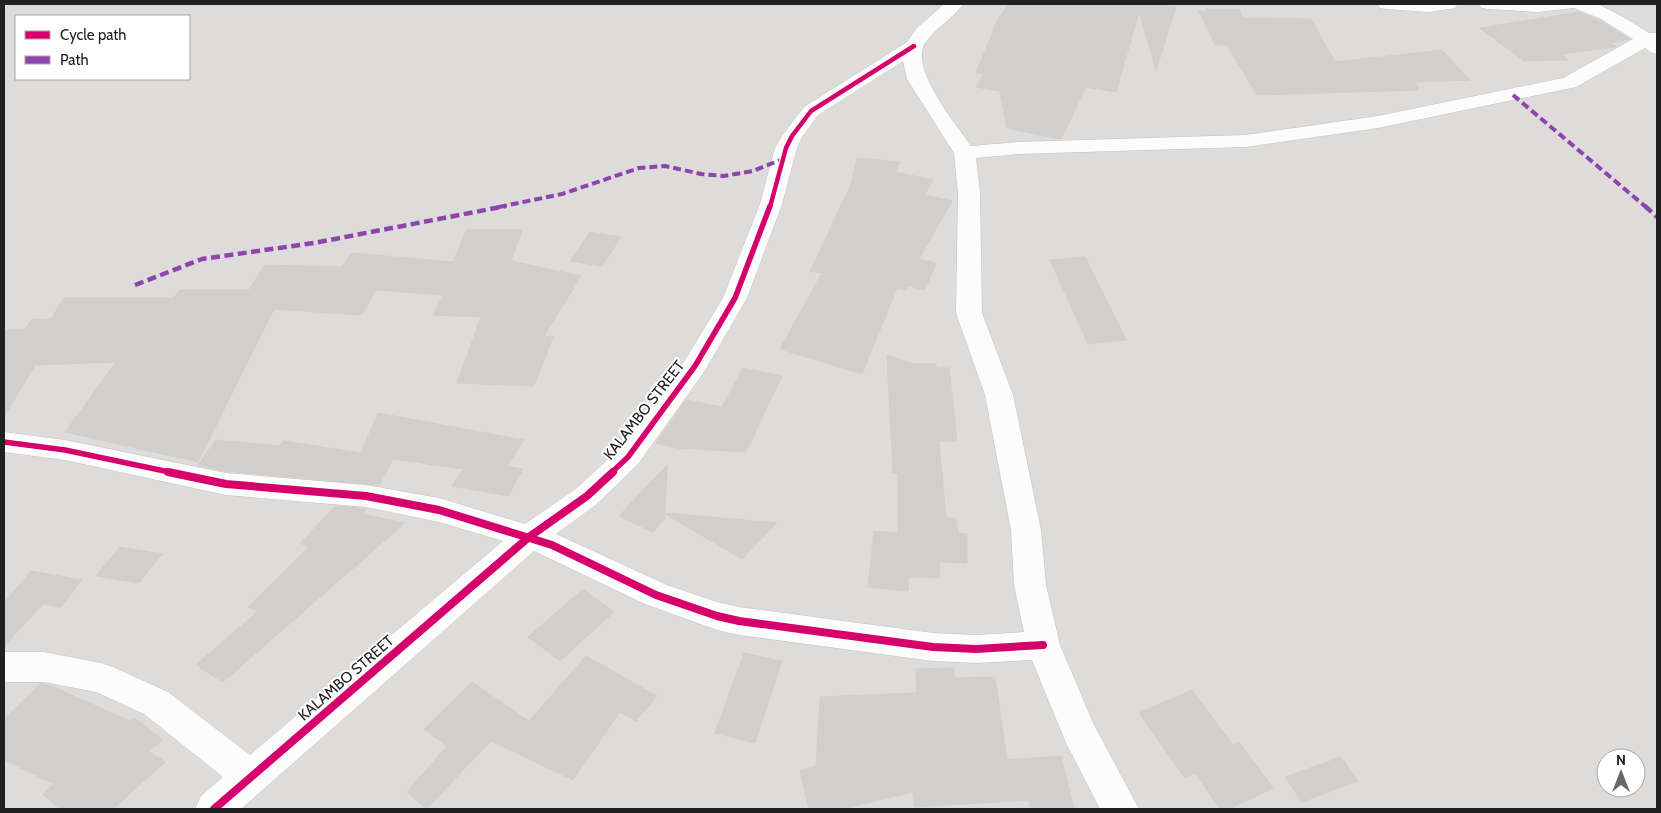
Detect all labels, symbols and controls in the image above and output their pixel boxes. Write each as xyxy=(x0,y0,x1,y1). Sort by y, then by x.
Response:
legend xyxy=(15,15,190,80)
text: Cycle path xyxy=(60,26,126,44)
text: Path xyxy=(60,51,89,69)
street label: KALAMBO STREET xyxy=(600,357,688,463)
street label: KALAMBO STREET xyxy=(294,632,398,724)
north arrow xyxy=(1596,748,1646,798)
text: N xyxy=(1616,751,1626,769)

